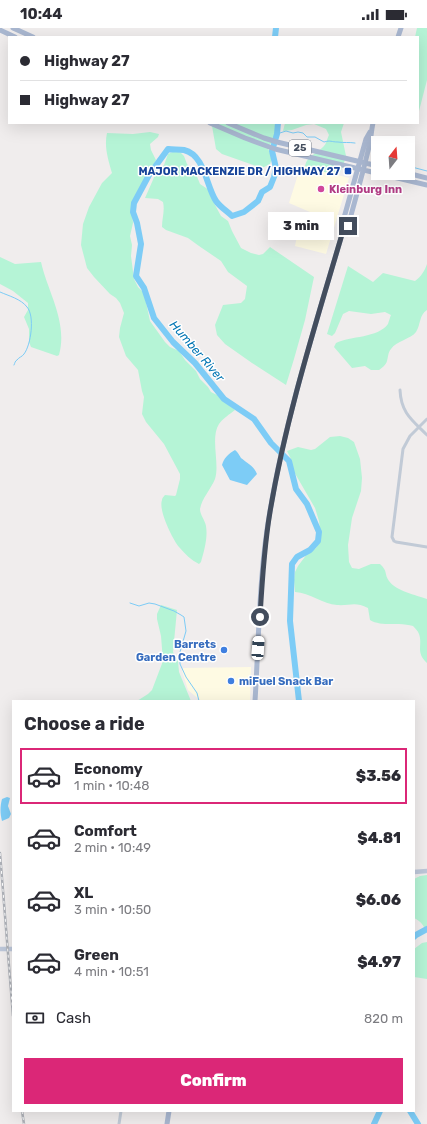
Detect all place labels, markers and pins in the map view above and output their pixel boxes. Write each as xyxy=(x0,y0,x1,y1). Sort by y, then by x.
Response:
place label: MAJOR MACKENZIE DR / HIGHWAY 27 xyxy=(138,165,341,178)
marker: MAJOR MACKENZIE DR / HIGHWAY 27 xyxy=(343,166,353,176)
place label: Kleinburg Inn xyxy=(329,183,402,196)
marker: Kleinburg Inn xyxy=(316,184,326,194)
place label: Barrets Garden Centre xyxy=(136,638,216,664)
marker: Barrets Garden Centre xyxy=(219,645,229,655)
place label: miFuel Snack Bar xyxy=(239,675,333,688)
marker: miFuel Snack Bar xyxy=(226,676,236,686)

